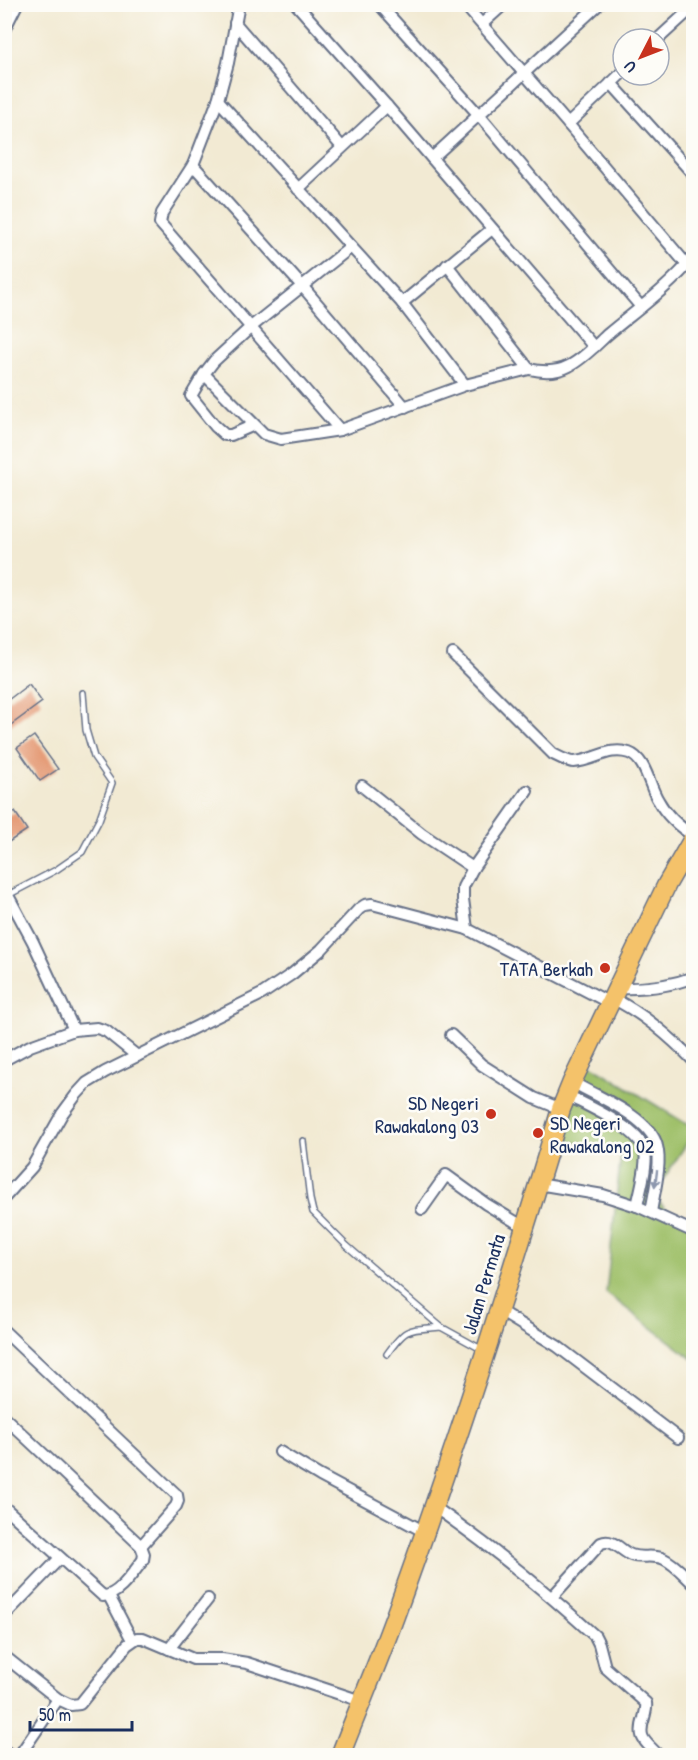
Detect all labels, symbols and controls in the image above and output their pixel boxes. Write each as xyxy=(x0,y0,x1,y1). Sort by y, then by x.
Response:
north arrow xyxy=(611,27,671,87)
text: U xyxy=(619,56,641,78)
place label: TATA Berkah xyxy=(500,955,593,982)
marker: TATA Berkah xyxy=(598,961,612,975)
place label: SD Negeri Rawakalong 03 xyxy=(375,1089,479,1139)
marker: SD Negeri Rawakalong 03 xyxy=(484,1107,498,1121)
place label: SD Negeri Rawakalong 02 xyxy=(550,1109,655,1159)
marker: SD Negeri Rawakalong 02 xyxy=(531,1126,545,1140)
one-way arrow xyxy=(651,1170,661,1189)
street label: Jalan Permata xyxy=(455,1230,511,1337)
scale bar xyxy=(30,1694,132,1732)
text: 50 m xyxy=(39,1702,71,1727)

